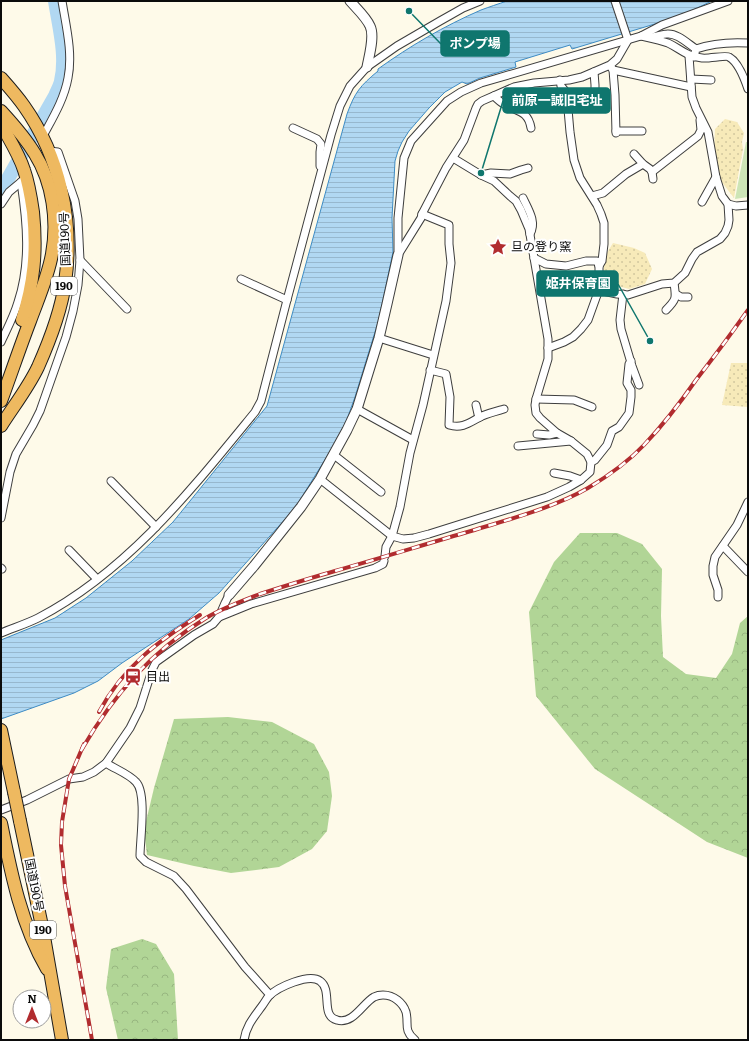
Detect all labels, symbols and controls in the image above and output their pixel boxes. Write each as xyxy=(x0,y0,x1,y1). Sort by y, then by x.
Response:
callout: ポンプ場 xyxy=(441,31,509,56)
text: ポンプ場 xyxy=(449,33,501,52)
callout: 前原一誠旧宅址 xyxy=(503,88,610,113)
text: 前原一誠旧宅址 xyxy=(511,90,603,109)
street label: 国道190号 xyxy=(54,212,74,266)
place icon: 旦の登り窯 xyxy=(488,237,508,257)
place label: 旦の登り窯 xyxy=(511,237,571,255)
callout: 姫井保育園 xyxy=(537,271,618,296)
text: 姫井保育園 xyxy=(545,273,611,292)
road number: 190 xyxy=(51,277,77,295)
station icon: 目出 xyxy=(123,667,143,687)
place label: 目出 xyxy=(146,667,170,685)
street label: 国道190号 xyxy=(21,857,49,913)
road number: 190 xyxy=(30,921,56,939)
north arrow xyxy=(12,989,52,1029)
text: N xyxy=(27,990,37,1006)

